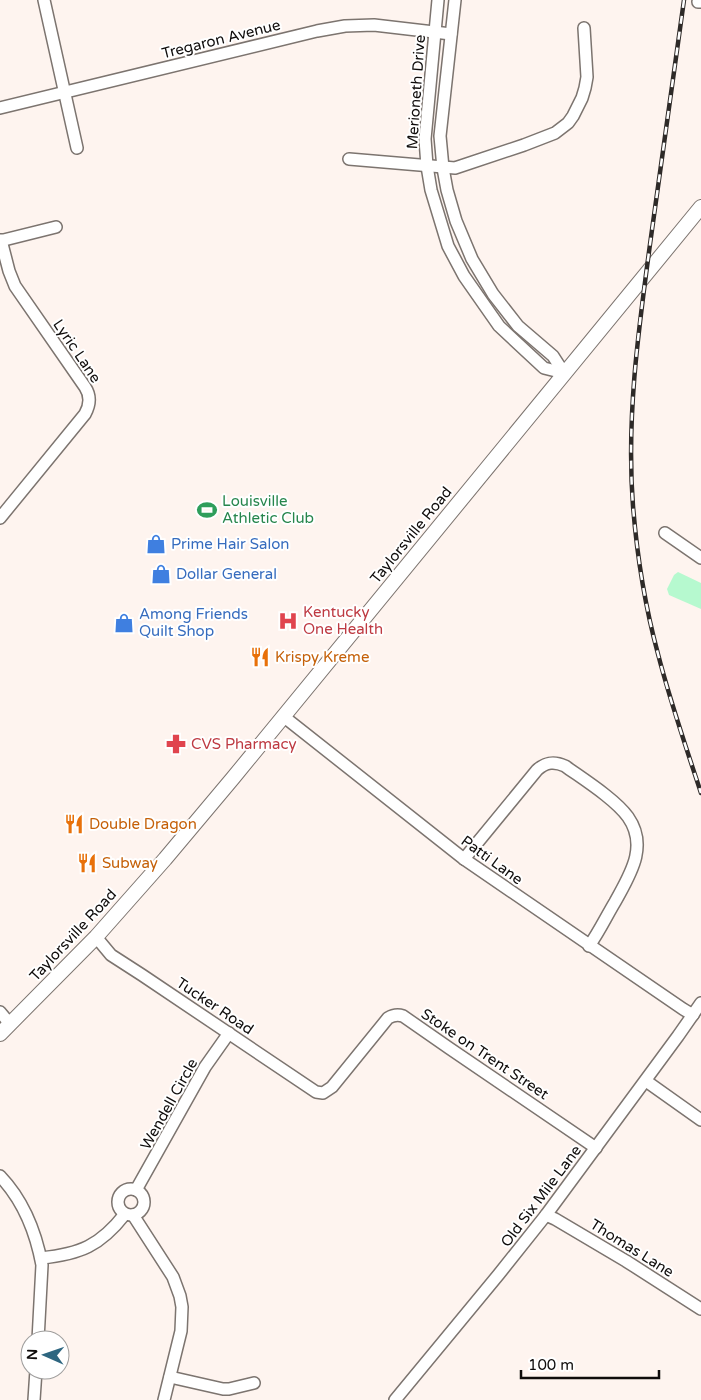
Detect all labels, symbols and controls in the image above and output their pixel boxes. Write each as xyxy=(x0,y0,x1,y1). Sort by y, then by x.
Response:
street label: Tregaron Avenue xyxy=(160,16,282,62)
street label: Merioneth Drive xyxy=(403,34,429,150)
street label: Lyric Lane xyxy=(49,316,105,386)
street label: Taylorsville Road xyxy=(366,483,456,587)
place label: Louisville Athletic Club xyxy=(222,492,314,527)
sports icon: Louisville Athletic Club xyxy=(196,499,218,521)
shop icon: Prime Hair Salon xyxy=(145,533,167,555)
place label: Prime Hair Salon xyxy=(171,535,289,553)
shop icon: Dollar General xyxy=(150,563,172,585)
place label: Dollar General xyxy=(176,565,277,583)
place label: Kentucky One Health xyxy=(303,603,383,638)
place label: Among Friends Quilt Shop xyxy=(139,605,248,640)
hospital icon: Kentucky One Health xyxy=(277,610,299,632)
shop icon: Among Friends Quilt Shop xyxy=(113,612,135,634)
restaurant icon: Krispy Kreme xyxy=(249,646,271,668)
place label: Krispy Kreme xyxy=(275,648,369,666)
pharmacy icon: CVS Pharmacy xyxy=(165,733,187,755)
place label: CVS Pharmacy xyxy=(191,735,296,753)
restaurant icon: Double Dragon xyxy=(63,813,85,835)
place label: Double Dragon xyxy=(89,815,197,833)
street label: Patti Lane xyxy=(458,832,526,888)
restaurant icon: Subway xyxy=(76,852,98,874)
place label: Subway xyxy=(102,854,158,872)
street label: Taylorsville Road xyxy=(26,885,120,985)
street label: Tucker Road xyxy=(173,974,257,1038)
street label: Stoke on Trent Street xyxy=(418,1005,552,1104)
street label: Wendell Circle xyxy=(137,1055,201,1153)
street label: Old Six Mile Lane xyxy=(497,1142,585,1250)
street label: Thomas Lane xyxy=(587,1215,677,1281)
north arrow xyxy=(20,1330,70,1380)
scale bar xyxy=(521,1348,658,1380)
text: N xyxy=(24,1349,41,1360)
text: 100 m xyxy=(528,1356,574,1374)

